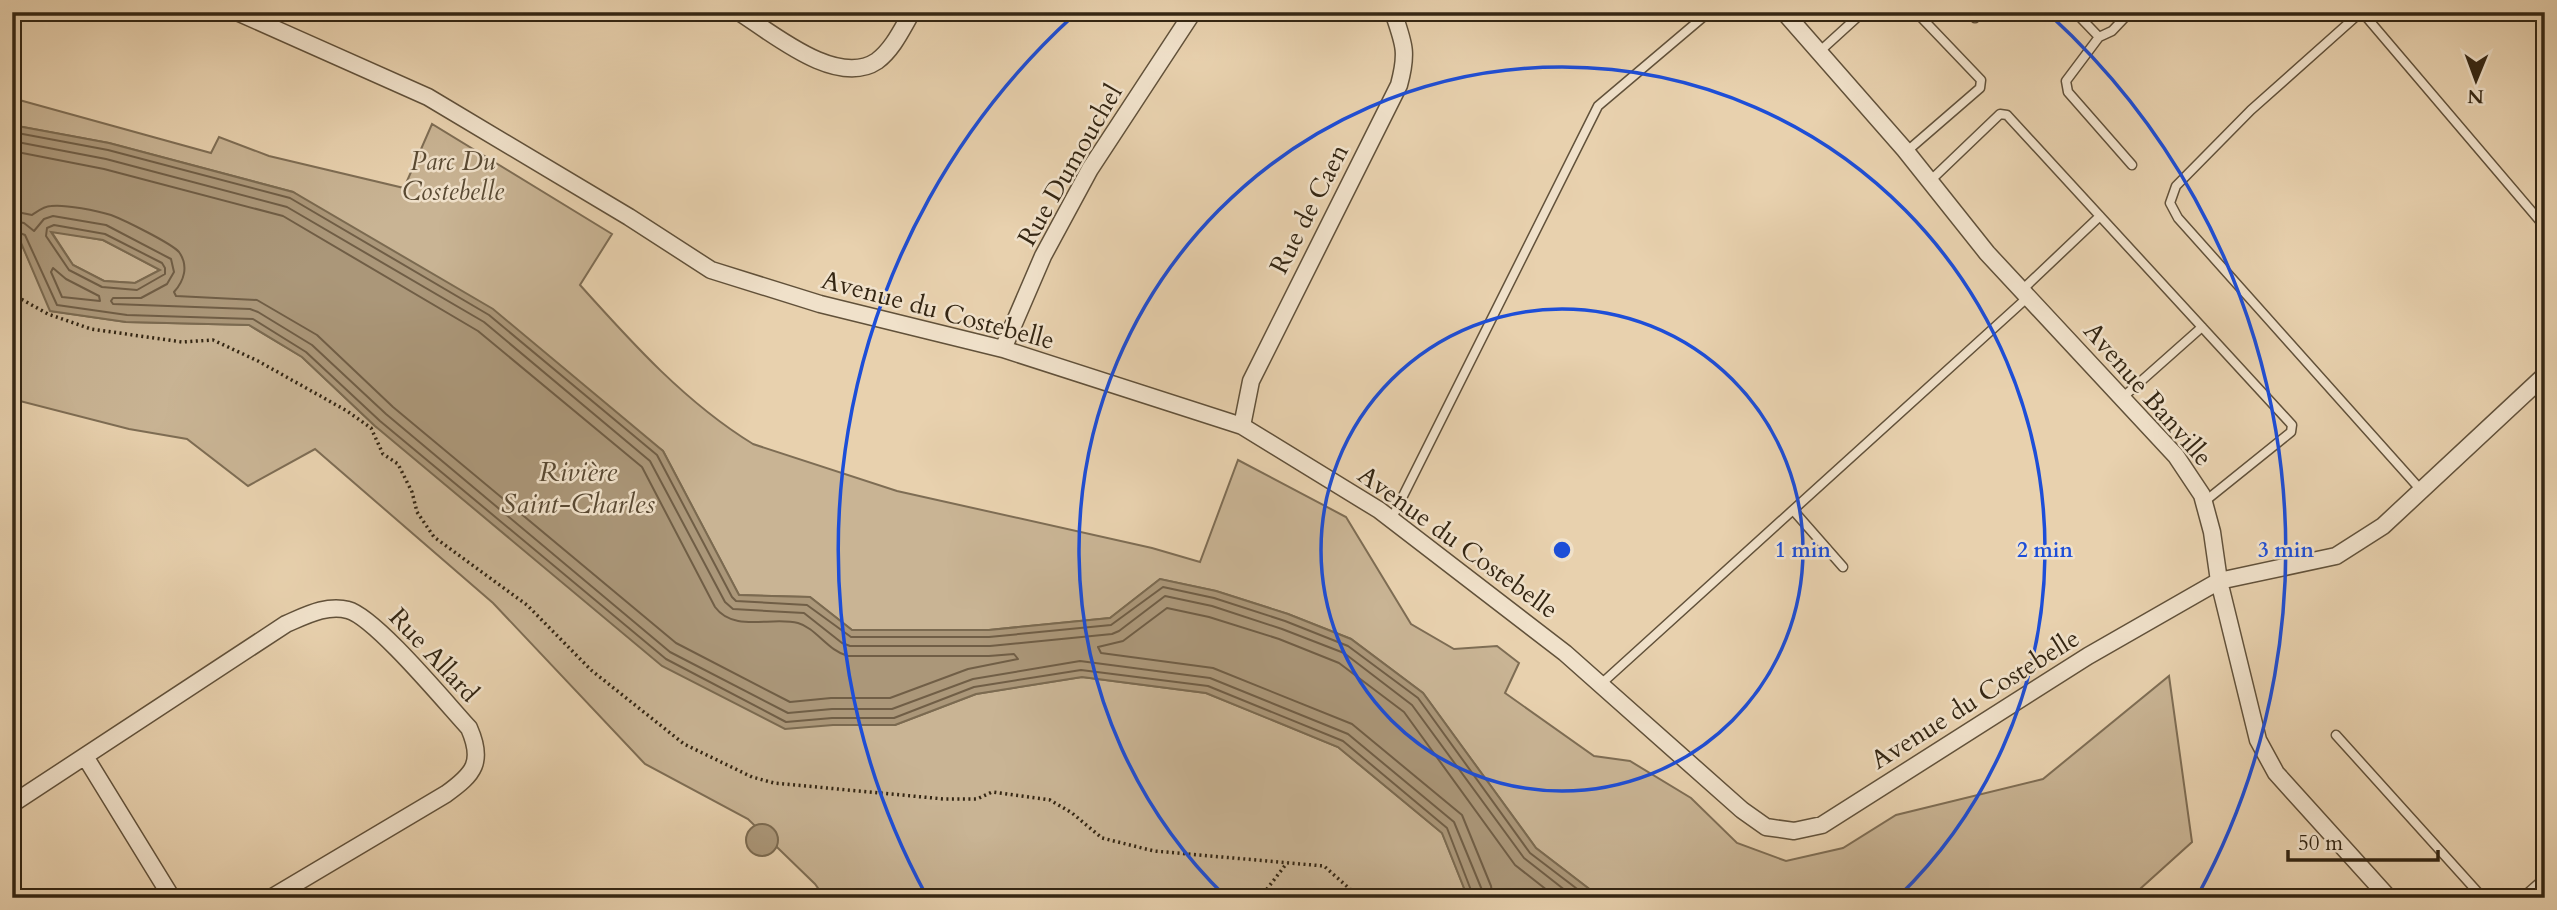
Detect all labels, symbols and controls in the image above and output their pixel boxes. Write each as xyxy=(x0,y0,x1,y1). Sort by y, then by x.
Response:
north arrow xyxy=(2442,46,2512,116)
street label: Rue Dumouchel xyxy=(1010,77,1131,252)
text: N xyxy=(2467,83,2484,109)
street label: Rue de Caen xyxy=(1261,138,1357,280)
park label: Parc Du Costebelle xyxy=(402,144,505,209)
street label: Avenue du Costebelle xyxy=(818,262,1058,358)
street label: Avenue Banville xyxy=(2076,314,2220,474)
water label: Rivière Saint-Charles xyxy=(501,453,655,523)
street label: Avenue du Costebelle xyxy=(1351,457,1565,627)
text: 1 min xyxy=(1775,536,1831,565)
text: 2 min xyxy=(2017,536,2073,565)
text: 3 min xyxy=(2258,536,2314,565)
centre of rings xyxy=(1550,538,1574,562)
street label: Rue Allard xyxy=(381,600,487,710)
street label: Avenue du Costebelle xyxy=(1864,621,2086,777)
scale bar xyxy=(2288,819,2438,863)
text: 50 m xyxy=(2298,829,2343,858)

